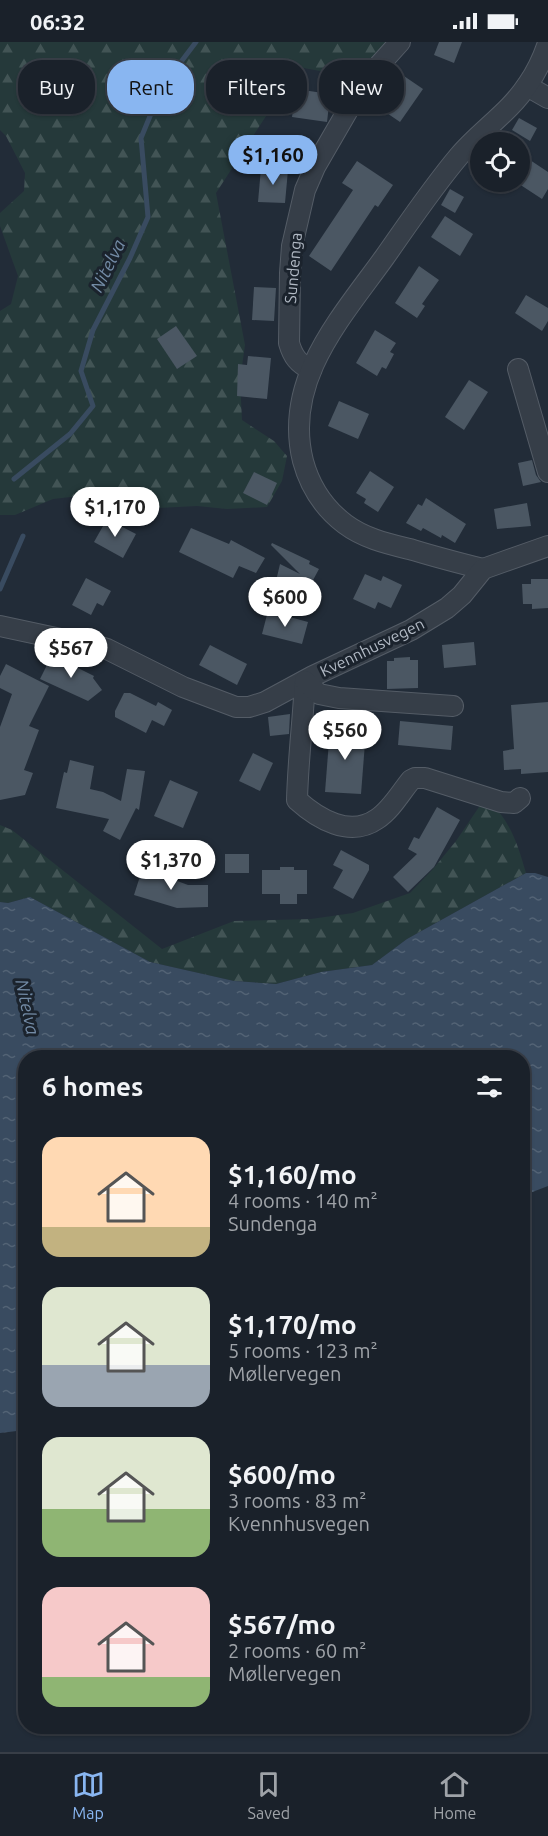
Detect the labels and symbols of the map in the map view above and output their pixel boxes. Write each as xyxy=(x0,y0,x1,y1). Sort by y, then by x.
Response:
pin: $1,160 xyxy=(224,135,322,186)
street label: Sundenga xyxy=(281,232,305,304)
water label: Nitelva xyxy=(86,236,129,295)
pin: $1,170 xyxy=(66,487,164,538)
pin: $600 xyxy=(249,577,321,628)
street label: Kvennhusvegen xyxy=(317,614,427,680)
pin: $567 xyxy=(35,628,107,679)
pin: $560 xyxy=(309,710,381,761)
pin: $1,370 xyxy=(122,840,220,891)
water label: Nitelva xyxy=(12,977,44,1037)

